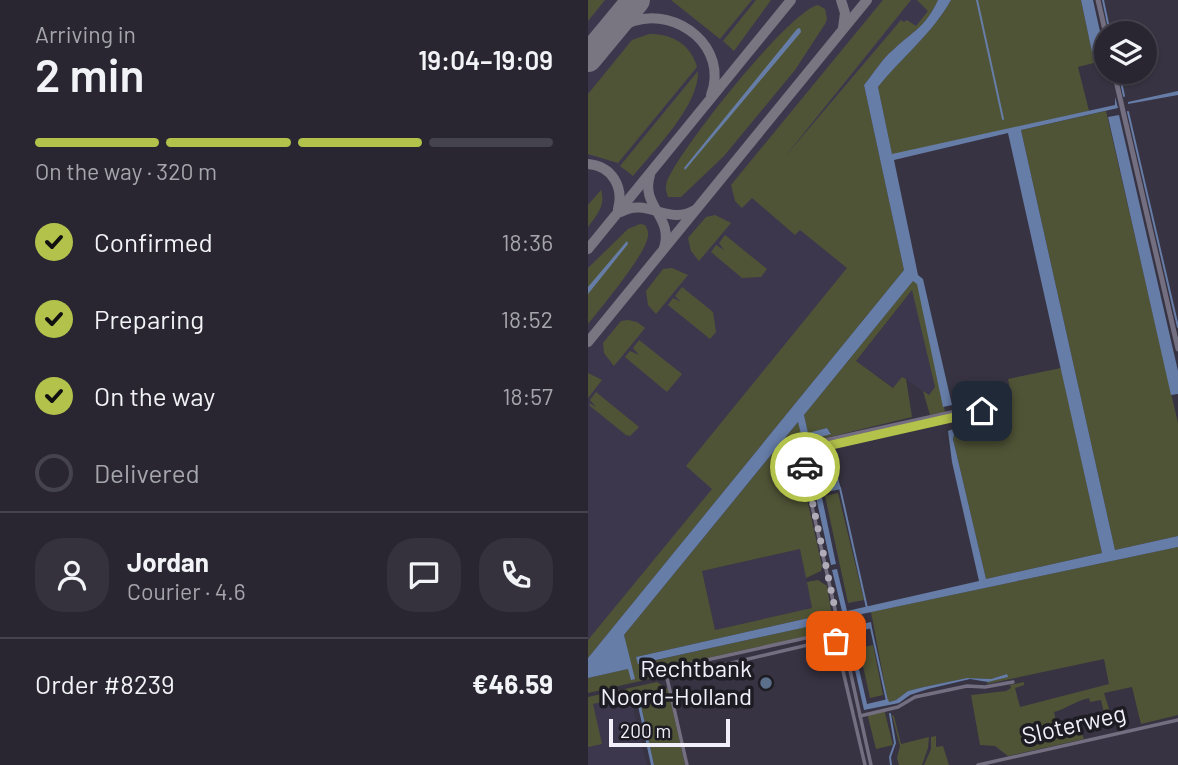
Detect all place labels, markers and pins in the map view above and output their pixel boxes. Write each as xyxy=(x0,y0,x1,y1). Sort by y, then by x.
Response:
pin xyxy=(952,381,1012,441)
pin xyxy=(806,611,866,671)
place label: Rechtbank Noord-Holland xyxy=(600,653,752,710)
marker: Rechtbank Noord-Holland xyxy=(758,675,774,691)

